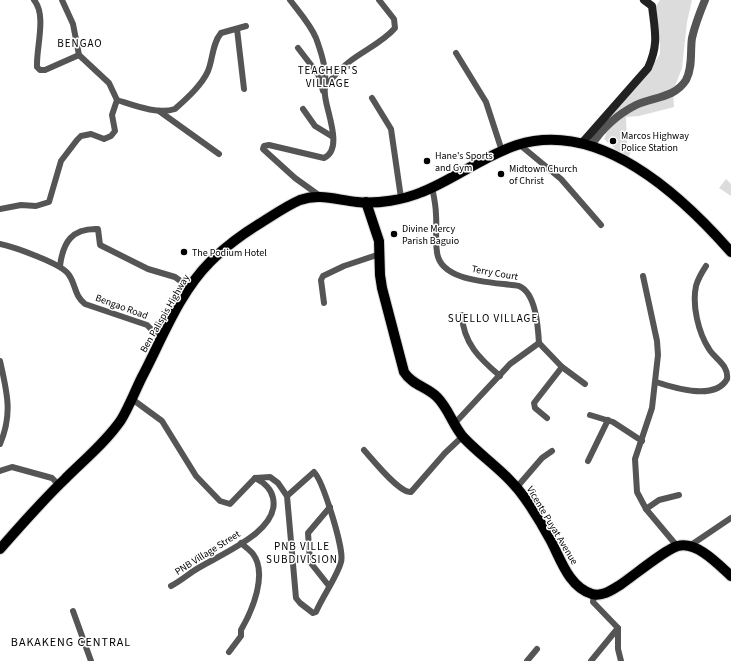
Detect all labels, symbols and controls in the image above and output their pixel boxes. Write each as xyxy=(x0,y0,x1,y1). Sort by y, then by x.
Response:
district label: BENGAO xyxy=(57,36,103,51)
district label: TEACHER'S VILLAGE xyxy=(298,63,358,91)
place label: Marcos Highway Police Station xyxy=(621,129,689,155)
marker: Marcos Highway Police Station xyxy=(608,136,618,146)
place label: Hane's Sports and Gym xyxy=(435,149,493,175)
marker: Hane's Sports and Gym xyxy=(422,156,432,166)
place label: Midtown Church of Christ xyxy=(509,162,578,188)
marker: Midtown Church of Christ xyxy=(496,169,506,179)
place label: Divine Mercy Parish Baguio xyxy=(402,222,459,248)
marker: Divine Mercy Parish Baguio xyxy=(389,229,399,239)
place label: The Podium Hotel xyxy=(192,246,267,260)
marker: The Podium Hotel xyxy=(179,247,189,257)
street label: Terry Court xyxy=(470,262,520,284)
street label: Ben Palispis Highway xyxy=(137,272,193,355)
street label: Bengao Road xyxy=(93,291,150,323)
district label: SUELLO VILLAGE xyxy=(448,311,538,326)
street label: Vicente Puyat Avenue xyxy=(523,484,581,567)
street label: PNB Village Street xyxy=(172,527,243,579)
district label: PNB VILLE SUBDIVISION xyxy=(266,539,338,567)
district label: BAKAKENG CENTRAL xyxy=(11,634,131,651)

